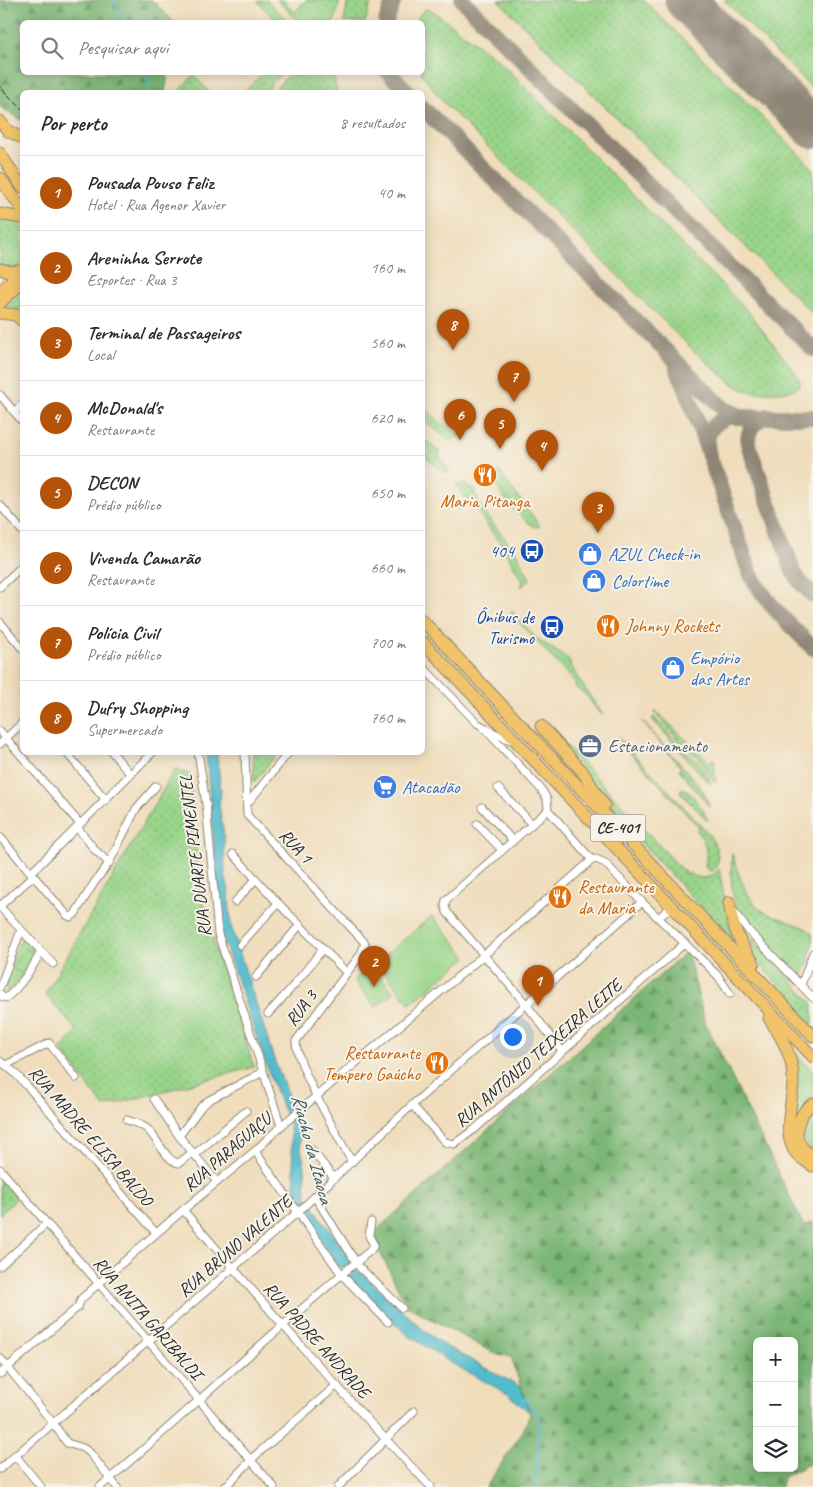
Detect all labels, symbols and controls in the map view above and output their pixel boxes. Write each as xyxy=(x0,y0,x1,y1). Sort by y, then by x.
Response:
search box xyxy=(20,20,425,75)
icon: search xyxy=(38,34,66,62)
text: Pesquisar aqui xyxy=(78,36,168,60)
text: Por perto xyxy=(40,110,107,136)
text: 8 resultados xyxy=(340,113,405,133)
text: Pousada Pouso Feliz xyxy=(87,171,213,195)
text: 1 xyxy=(52,183,60,203)
text: 40 m xyxy=(378,183,405,203)
text: Hotel · Rua Agenor Xavier xyxy=(87,195,225,215)
text: Areninha Serrote xyxy=(87,246,201,270)
text: 2 xyxy=(52,258,60,278)
text: 160 m xyxy=(371,258,405,278)
text: Esportes · Rua 3 xyxy=(87,270,177,290)
pin: 8 xyxy=(437,309,469,350)
text: Terminal de Passageiros xyxy=(87,321,240,345)
text: 3 xyxy=(52,333,60,353)
text: 560 m xyxy=(371,333,405,353)
text: Local xyxy=(87,345,114,365)
pin: 7 xyxy=(498,361,530,402)
text: McDonald's xyxy=(87,396,162,420)
pin: 6 xyxy=(444,399,476,440)
text: 4 xyxy=(52,408,60,428)
text: 620 m xyxy=(371,408,405,428)
pin: 5 xyxy=(484,408,516,449)
text: Restaurante xyxy=(87,420,154,440)
pin: 4 xyxy=(526,430,558,471)
restaurant icon: Maria Pitanga xyxy=(472,462,498,488)
text: DECON xyxy=(87,471,138,495)
text: 5 xyxy=(53,483,59,503)
text: 650 m xyxy=(371,483,405,503)
place label: Maria Pitanga xyxy=(440,490,531,512)
pin: 3 xyxy=(582,492,614,533)
text: Prédio público xyxy=(87,495,160,515)
bus stop icon: 404 xyxy=(519,538,545,564)
place label: 404 xyxy=(490,540,516,562)
shop icon: AZUL Check-in xyxy=(577,541,603,567)
place label: AZUL Check-in xyxy=(608,543,701,565)
text: Vivenda Camarão xyxy=(87,546,200,570)
text: 6 xyxy=(52,558,60,578)
text: 660 m xyxy=(371,558,405,578)
shop icon: Colortime xyxy=(581,568,607,594)
text: Restaurante xyxy=(87,570,154,590)
place label: Colortime xyxy=(612,570,669,592)
place label: Ônibus de Turismo xyxy=(476,606,536,649)
restaurant icon: Johnny Rockets xyxy=(595,613,621,639)
bus stop icon: Ônibus de Turismo xyxy=(539,614,565,640)
place label: Johnny Rockets xyxy=(625,615,721,637)
text: Polícia Civil xyxy=(87,621,158,645)
text: 7 xyxy=(52,633,60,653)
text: 700 m xyxy=(371,633,405,653)
text: Prédio público xyxy=(87,645,160,665)
place label: Empório das Artes xyxy=(690,647,751,690)
shop icon: Empório das Artes xyxy=(660,655,686,681)
text: Dufry Shopping xyxy=(87,696,188,720)
text: 8 xyxy=(52,708,60,728)
text: 760 m xyxy=(371,708,405,728)
text: Supermercado xyxy=(87,720,162,740)
office icon: Estacionamento xyxy=(577,733,603,759)
place label: Estacionamento xyxy=(608,735,709,757)
street label: RUA DUARTE PIMENTEL xyxy=(174,773,216,938)
supermarket icon: Atacadão xyxy=(372,774,398,800)
place label: Atacadão xyxy=(402,776,461,798)
road number: CE-401 xyxy=(590,814,646,841)
street label: RUA 1 xyxy=(274,824,318,869)
place label: Restaurante da Maria xyxy=(578,876,655,919)
restaurant icon: Restaurante da Maria xyxy=(547,884,573,910)
pin: 2 xyxy=(358,946,390,987)
pin: 1 xyxy=(522,965,554,1006)
street label: RUA ANTÔNIO TEIXEIRA LEITE xyxy=(450,973,628,1132)
street label: RUA 3 xyxy=(280,984,323,1030)
your location xyxy=(500,1024,526,1050)
place label: Restaurante Tempero Gaúcho xyxy=(323,1042,422,1085)
restaurant icon: Restaurante Tempero Gaúcho xyxy=(424,1050,450,1076)
street label: RUA MADRE ELISA BALDO xyxy=(24,1062,159,1212)
water label: Riacho da Itaoca xyxy=(286,1092,338,1208)
street label: RUA PARAGUAÇU xyxy=(179,1106,278,1197)
street label: RUA BRUNO VALENTE xyxy=(173,1189,298,1302)
street label: RUA ANITA GARIBALDI xyxy=(89,1252,210,1387)
street label: RUA PADRE ANDRADE xyxy=(259,1277,377,1404)
map controls xyxy=(753,1337,798,1472)
button: + xyxy=(753,1337,798,1382)
button: − xyxy=(753,1382,798,1427)
button: layers xyxy=(753,1427,798,1472)

